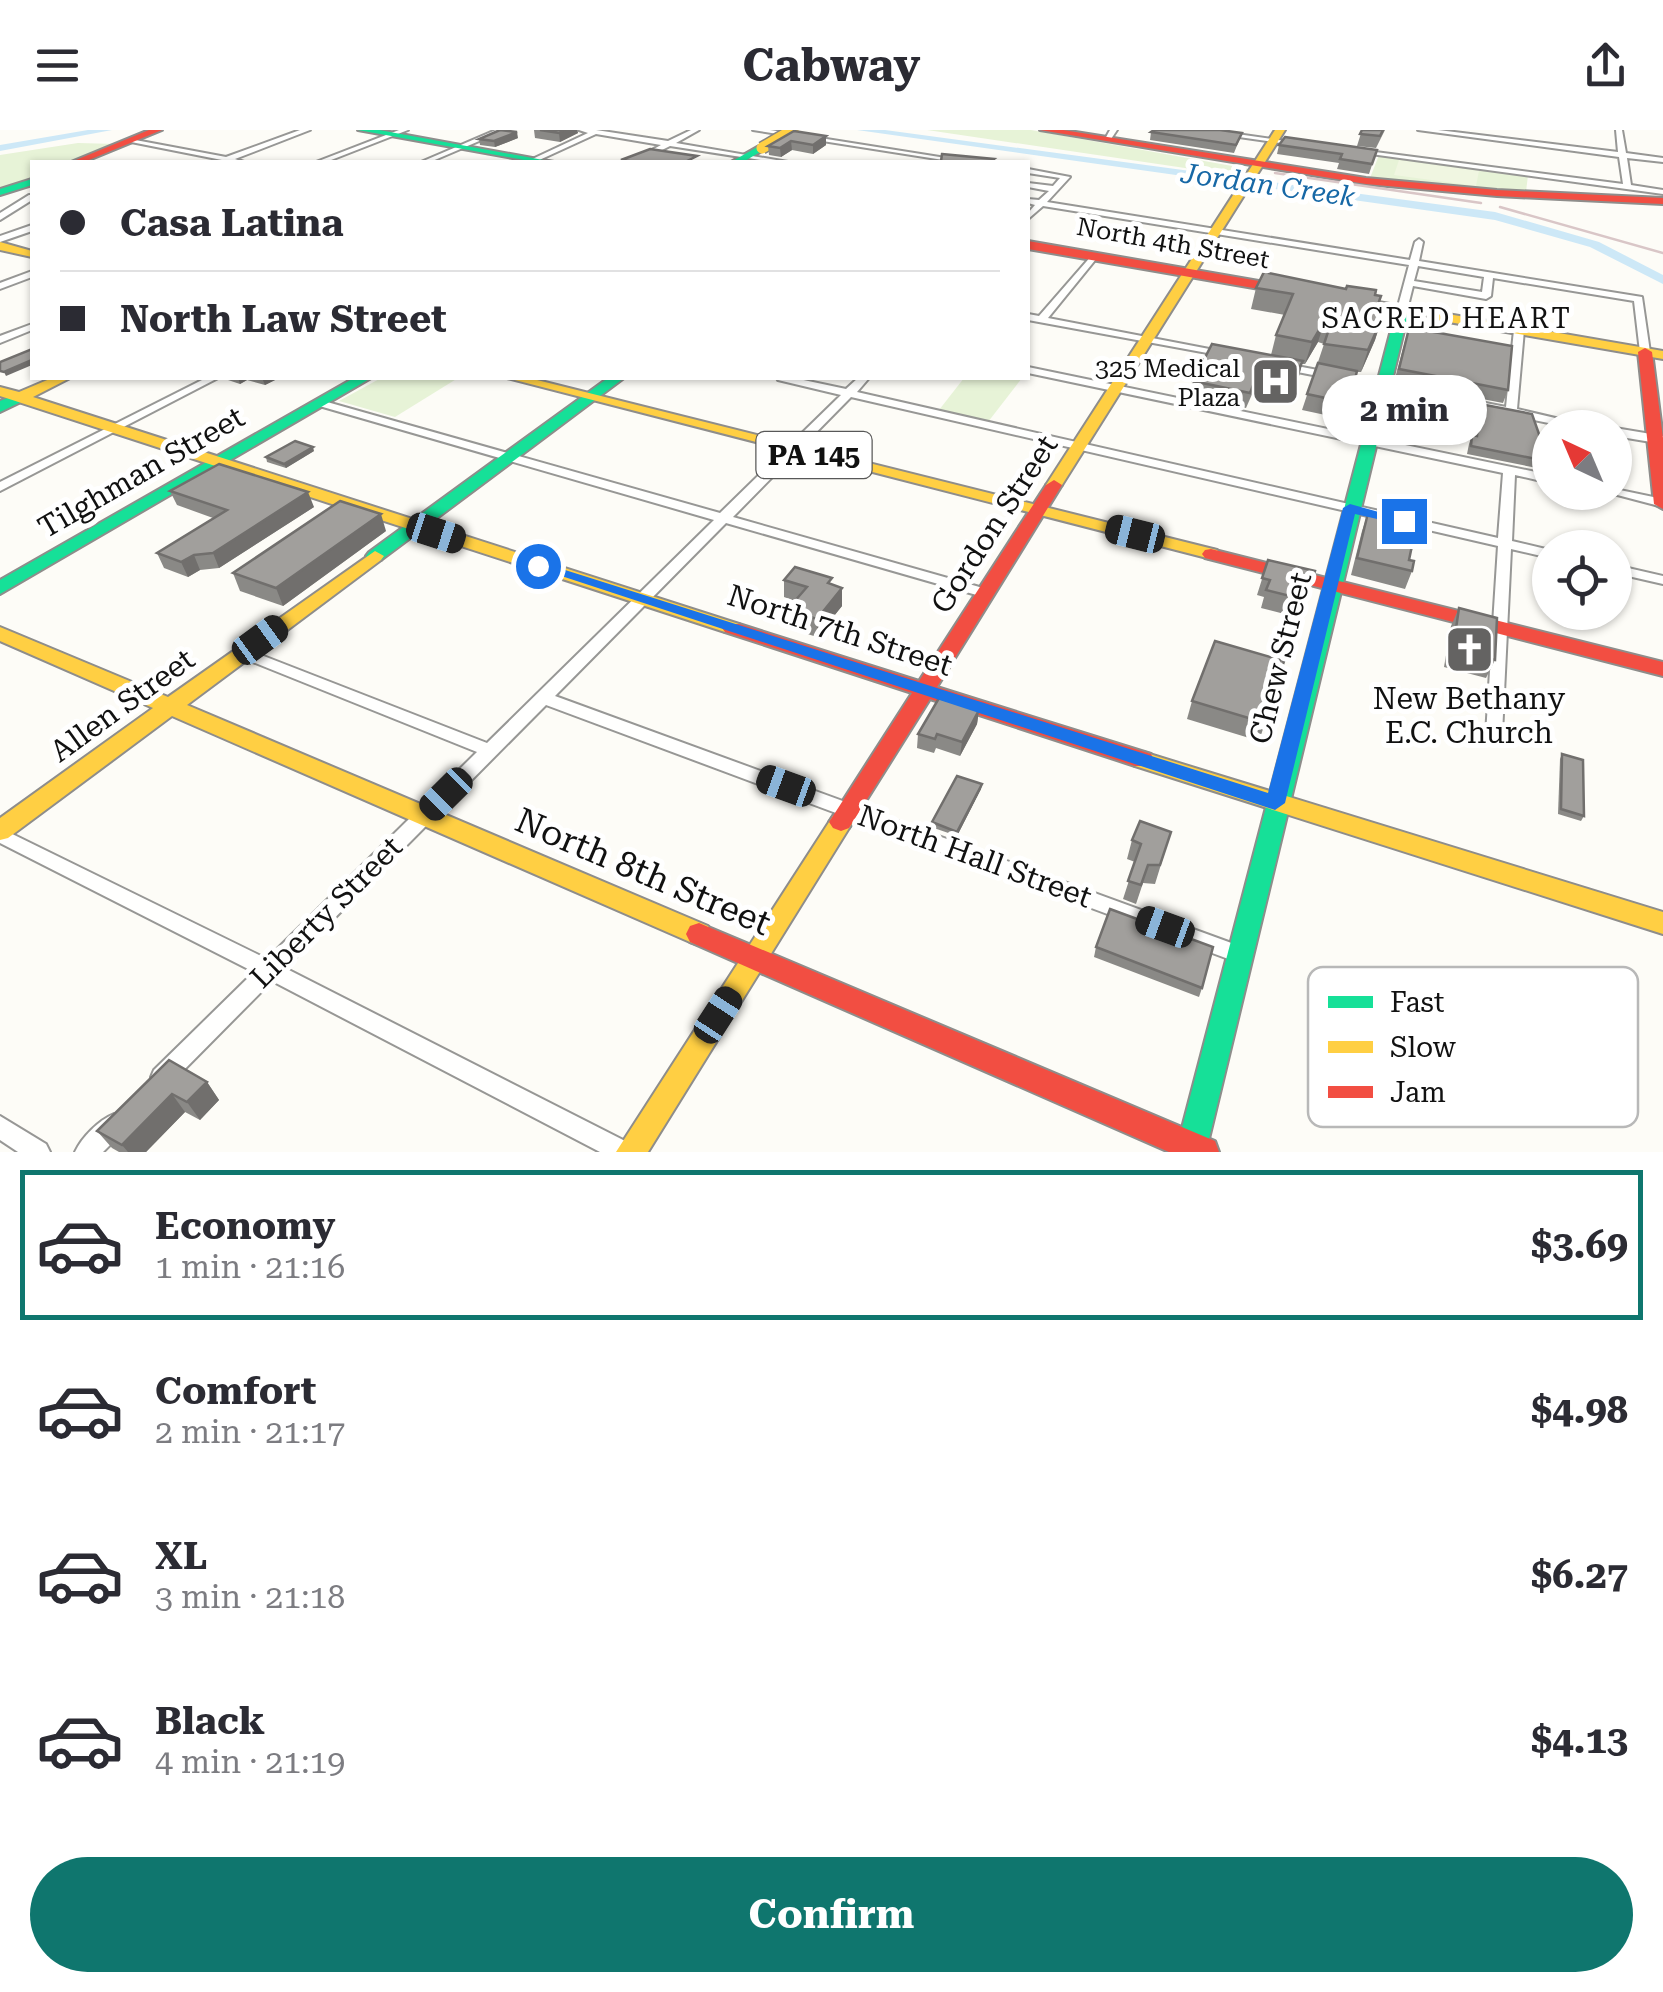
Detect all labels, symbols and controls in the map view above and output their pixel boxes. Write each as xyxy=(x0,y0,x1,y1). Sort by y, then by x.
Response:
icon: menu xyxy=(30,38,85,93)
icon: share xyxy=(1578,38,1633,93)
text: Cabway xyxy=(743,39,920,92)
water label: Jordan Creek xyxy=(1178,156,1358,214)
text: Casa Latina xyxy=(120,201,344,245)
street label: North 4th Street xyxy=(1074,212,1272,274)
text: North Law Street xyxy=(120,297,447,341)
district label: SACRED HEART xyxy=(1322,302,1572,335)
place label: 325 Medical Plaza xyxy=(1095,354,1240,412)
hospital icon: 325 Medical Plaza xyxy=(1249,356,1301,408)
callout: 2 min xyxy=(1322,376,1486,446)
text: 2 min xyxy=(1360,391,1449,429)
street label: Tilghman Street xyxy=(32,399,250,545)
north arrow xyxy=(1532,410,1632,510)
map controls xyxy=(1532,410,1632,630)
street label: Gordon Street xyxy=(923,428,1065,620)
road number: PA 145 xyxy=(756,432,872,478)
route end xyxy=(1382,499,1427,544)
car xyxy=(403,509,469,557)
car xyxy=(1102,512,1168,556)
button: locate xyxy=(1532,530,1632,630)
route start xyxy=(516,544,561,589)
street label: Chew Street xyxy=(1242,569,1318,747)
street label: North 7th Street xyxy=(723,577,957,683)
car xyxy=(227,610,293,670)
church icon: New Bethany E.C. Church xyxy=(1443,623,1495,675)
street label: Allen Street xyxy=(43,641,201,769)
place label: New Bethany E.C. Church xyxy=(1373,681,1566,750)
car xyxy=(414,762,478,826)
car xyxy=(753,762,819,810)
street label: North Hall Street xyxy=(853,797,1097,915)
street label: North 8th Street xyxy=(509,800,777,944)
street label: Liberty Street xyxy=(243,829,409,995)
car xyxy=(1132,903,1198,951)
legend xyxy=(1308,967,1638,1127)
car xyxy=(689,982,747,1048)
text: Fast xyxy=(1390,986,1444,1019)
text: Slow xyxy=(1390,1031,1457,1064)
text: Jam xyxy=(1390,1076,1446,1109)
icon: car xyxy=(35,1200,125,1290)
text: Economy xyxy=(155,1204,335,1248)
text: $3.69 xyxy=(1531,1223,1628,1267)
text: 1 min · 21:16 xyxy=(155,1248,345,1286)
icon: car xyxy=(35,1365,125,1455)
text: Comfort xyxy=(155,1369,316,1413)
text: $4.98 xyxy=(1531,1388,1628,1432)
text: 2 min · 21:17 xyxy=(155,1413,345,1451)
icon: car xyxy=(35,1530,125,1620)
text: XL xyxy=(155,1534,207,1578)
text: $6.27 xyxy=(1531,1553,1628,1597)
text: 3 min · 21:18 xyxy=(155,1578,345,1616)
icon: car xyxy=(35,1695,125,1785)
text: Black xyxy=(155,1699,265,1743)
text: $4.13 xyxy=(1531,1718,1628,1762)
text: 4 min · 21:19 xyxy=(155,1743,345,1781)
button: Confirm xyxy=(30,1857,1633,1972)

